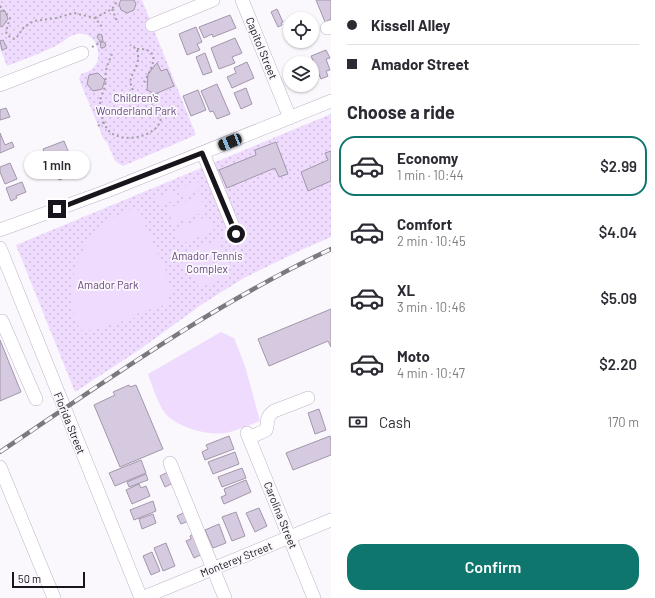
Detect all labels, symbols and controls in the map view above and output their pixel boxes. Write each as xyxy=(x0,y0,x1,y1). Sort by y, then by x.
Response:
map controls xyxy=(283,12,319,92)
button: locate xyxy=(283,12,319,48)
street label: Capitol Street xyxy=(244,15,280,81)
text: Kissell Alley xyxy=(371,16,450,34)
text: Amador Street xyxy=(371,55,469,73)
button: layers xyxy=(283,56,319,92)
park label: Children's Wonderland Park xyxy=(96,91,177,117)
text: Choose a ride xyxy=(347,101,455,123)
car xyxy=(217,132,243,152)
icon: car xyxy=(349,148,385,184)
text: Economy xyxy=(397,149,458,167)
callout: 1 min xyxy=(24,151,90,179)
text: 1 min xyxy=(43,157,71,173)
text: $2.99 xyxy=(600,157,637,175)
text: 1 min · 10:44 xyxy=(397,167,464,183)
route end xyxy=(48,200,66,218)
icon: car xyxy=(349,214,385,250)
text: Comfort xyxy=(397,215,452,233)
text: $4.04 xyxy=(599,223,637,241)
route start xyxy=(227,225,245,243)
text: 2 min · 10:45 xyxy=(397,233,466,249)
park label: Amador Tennis Complex xyxy=(172,249,242,275)
park label: Amador Park xyxy=(77,278,139,291)
icon: car xyxy=(349,280,385,316)
text: XL xyxy=(397,281,415,299)
text: $5.09 xyxy=(600,289,637,307)
text: 3 min · 10:46 xyxy=(397,299,465,315)
icon: car xyxy=(349,346,385,382)
text: Moto xyxy=(397,347,430,365)
text: $2.20 xyxy=(599,355,637,373)
text: 4 min · 10:47 xyxy=(397,365,465,381)
street label: Florida Street xyxy=(52,390,88,456)
icon: cash xyxy=(347,411,369,433)
text: Cash xyxy=(379,413,411,431)
text: 170 m xyxy=(608,414,639,430)
street label: Carolina Street xyxy=(262,480,300,550)
street label: Monterey Street xyxy=(198,539,274,579)
button: Confirm xyxy=(347,544,639,590)
scale bar xyxy=(12,570,85,589)
text: 50 m xyxy=(18,572,41,585)

